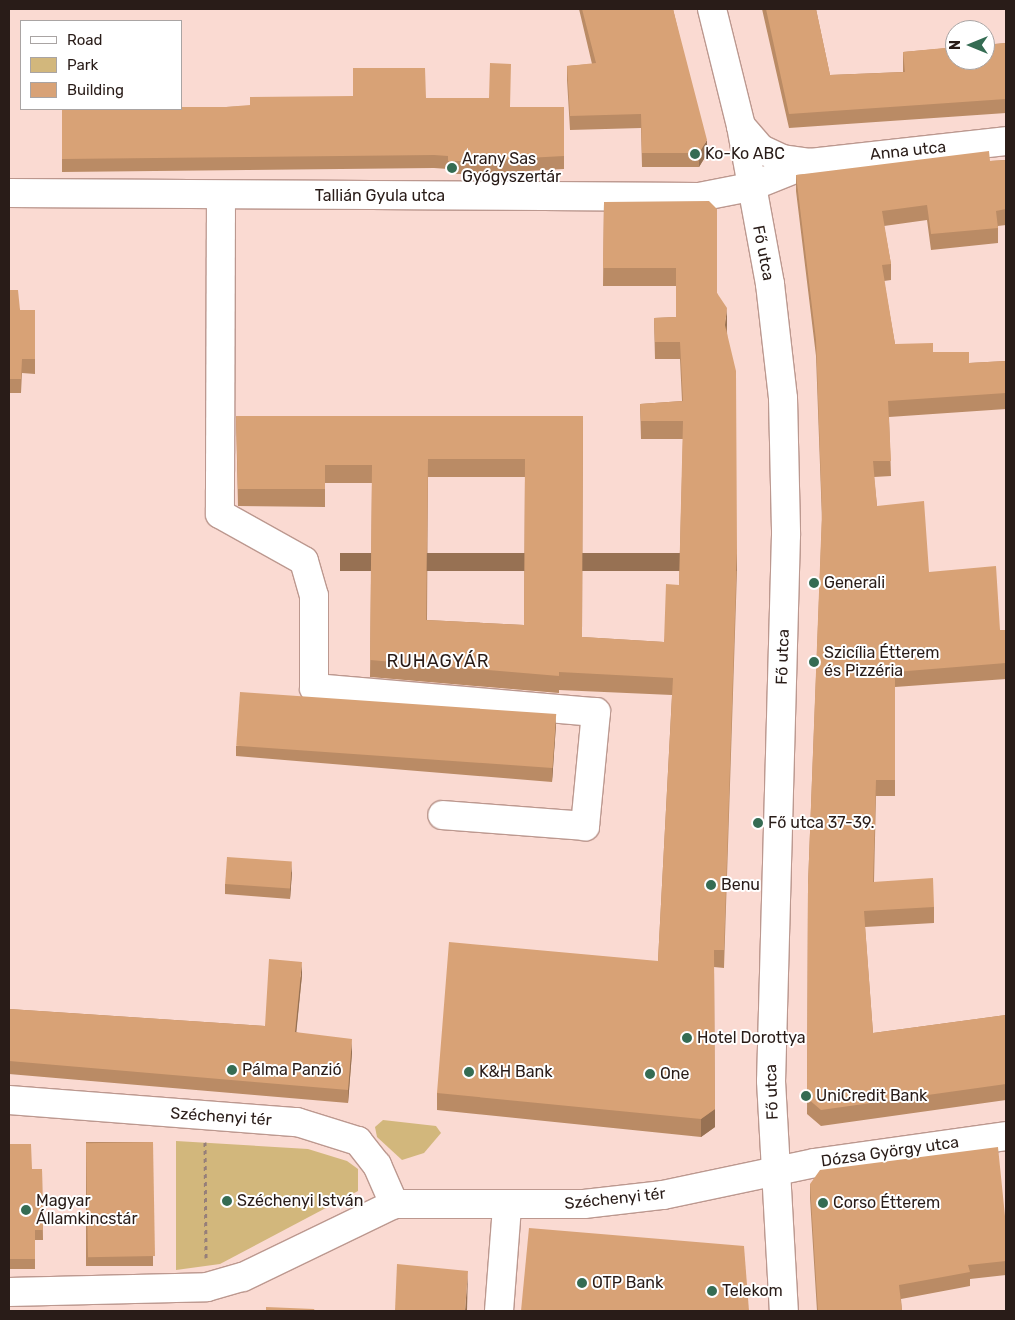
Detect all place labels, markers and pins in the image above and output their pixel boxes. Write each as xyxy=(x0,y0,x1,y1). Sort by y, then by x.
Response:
place label: Ko-Ko ABC xyxy=(705,144,785,164)
marker: Ko-Ko ABC xyxy=(689,148,701,160)
place label: Arany Sas Gyógyszertár xyxy=(462,149,561,187)
marker: Arany Sas Gyógyszertár xyxy=(446,162,458,174)
place label: Generali xyxy=(824,573,885,593)
marker: Generali xyxy=(808,577,820,589)
place label: Szicília Étterem és Pizzéria xyxy=(824,643,939,681)
marker: Szicília Étterem és Pizzéria xyxy=(808,656,820,668)
place label: Fő utca 37-39. xyxy=(768,813,875,833)
marker: Fő utca 37-39. xyxy=(752,817,764,829)
place label: Benu xyxy=(721,875,760,895)
marker: Benu xyxy=(705,879,717,891)
place label: Hotel Dorottya xyxy=(697,1028,806,1048)
marker: Hotel Dorottya xyxy=(681,1032,693,1044)
place label: Pálma Panzió xyxy=(242,1060,342,1080)
place label: K&H Bank xyxy=(479,1062,553,1082)
marker: Pálma Panzió xyxy=(226,1064,238,1076)
place label: One xyxy=(660,1064,689,1084)
marker: K&H Bank xyxy=(463,1066,475,1078)
marker: One xyxy=(644,1068,656,1080)
place label: UniCredit Bank xyxy=(816,1086,927,1106)
marker: UniCredit Bank xyxy=(800,1090,812,1102)
place label: Magyar Államkincstár xyxy=(36,1191,138,1229)
place label: Széchenyi István xyxy=(237,1191,363,1211)
place label: Corso Étterem xyxy=(833,1193,940,1213)
marker: Széchenyi István xyxy=(221,1195,233,1207)
marker: Corso Étterem xyxy=(817,1197,829,1209)
marker: Magyar Államkincstár xyxy=(20,1204,32,1216)
place label: OTP Bank xyxy=(592,1273,664,1293)
marker: OTP Bank xyxy=(576,1277,588,1289)
place label: Telekom xyxy=(722,1281,783,1301)
marker: Telekom xyxy=(706,1285,718,1297)

